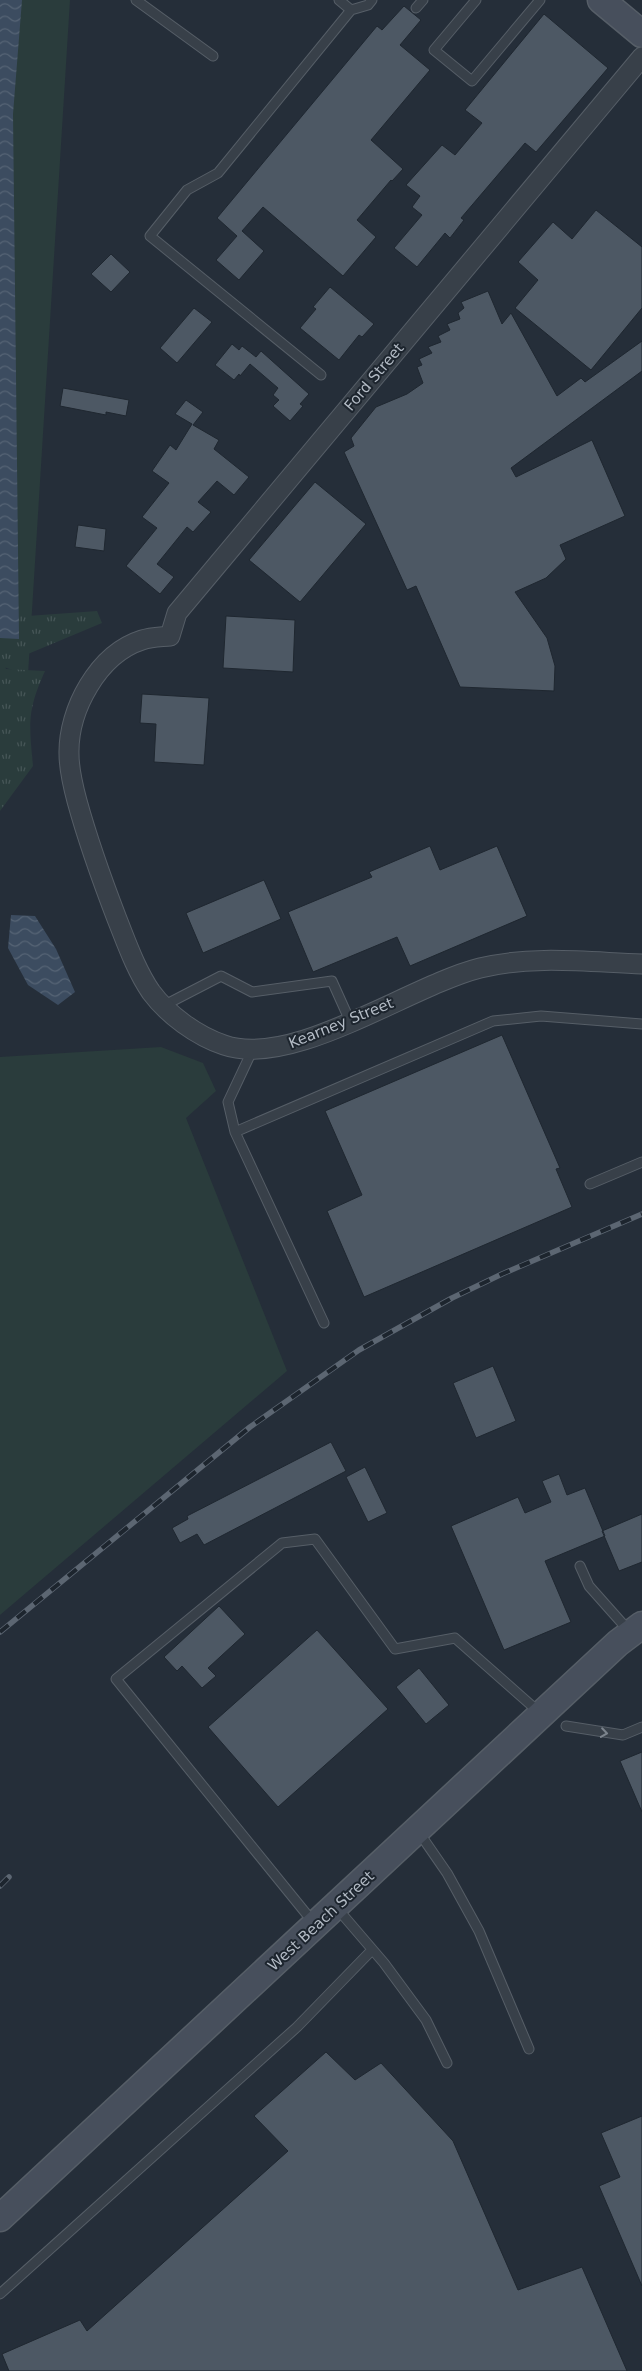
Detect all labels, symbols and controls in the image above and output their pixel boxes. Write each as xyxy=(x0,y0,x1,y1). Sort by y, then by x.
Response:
street label: Ford Street xyxy=(340,339,408,415)
street label: Kearney Street xyxy=(286,994,396,1052)
one-way arrow xyxy=(600,1728,609,1738)
street label: West Beach Street xyxy=(264,1867,378,1975)

